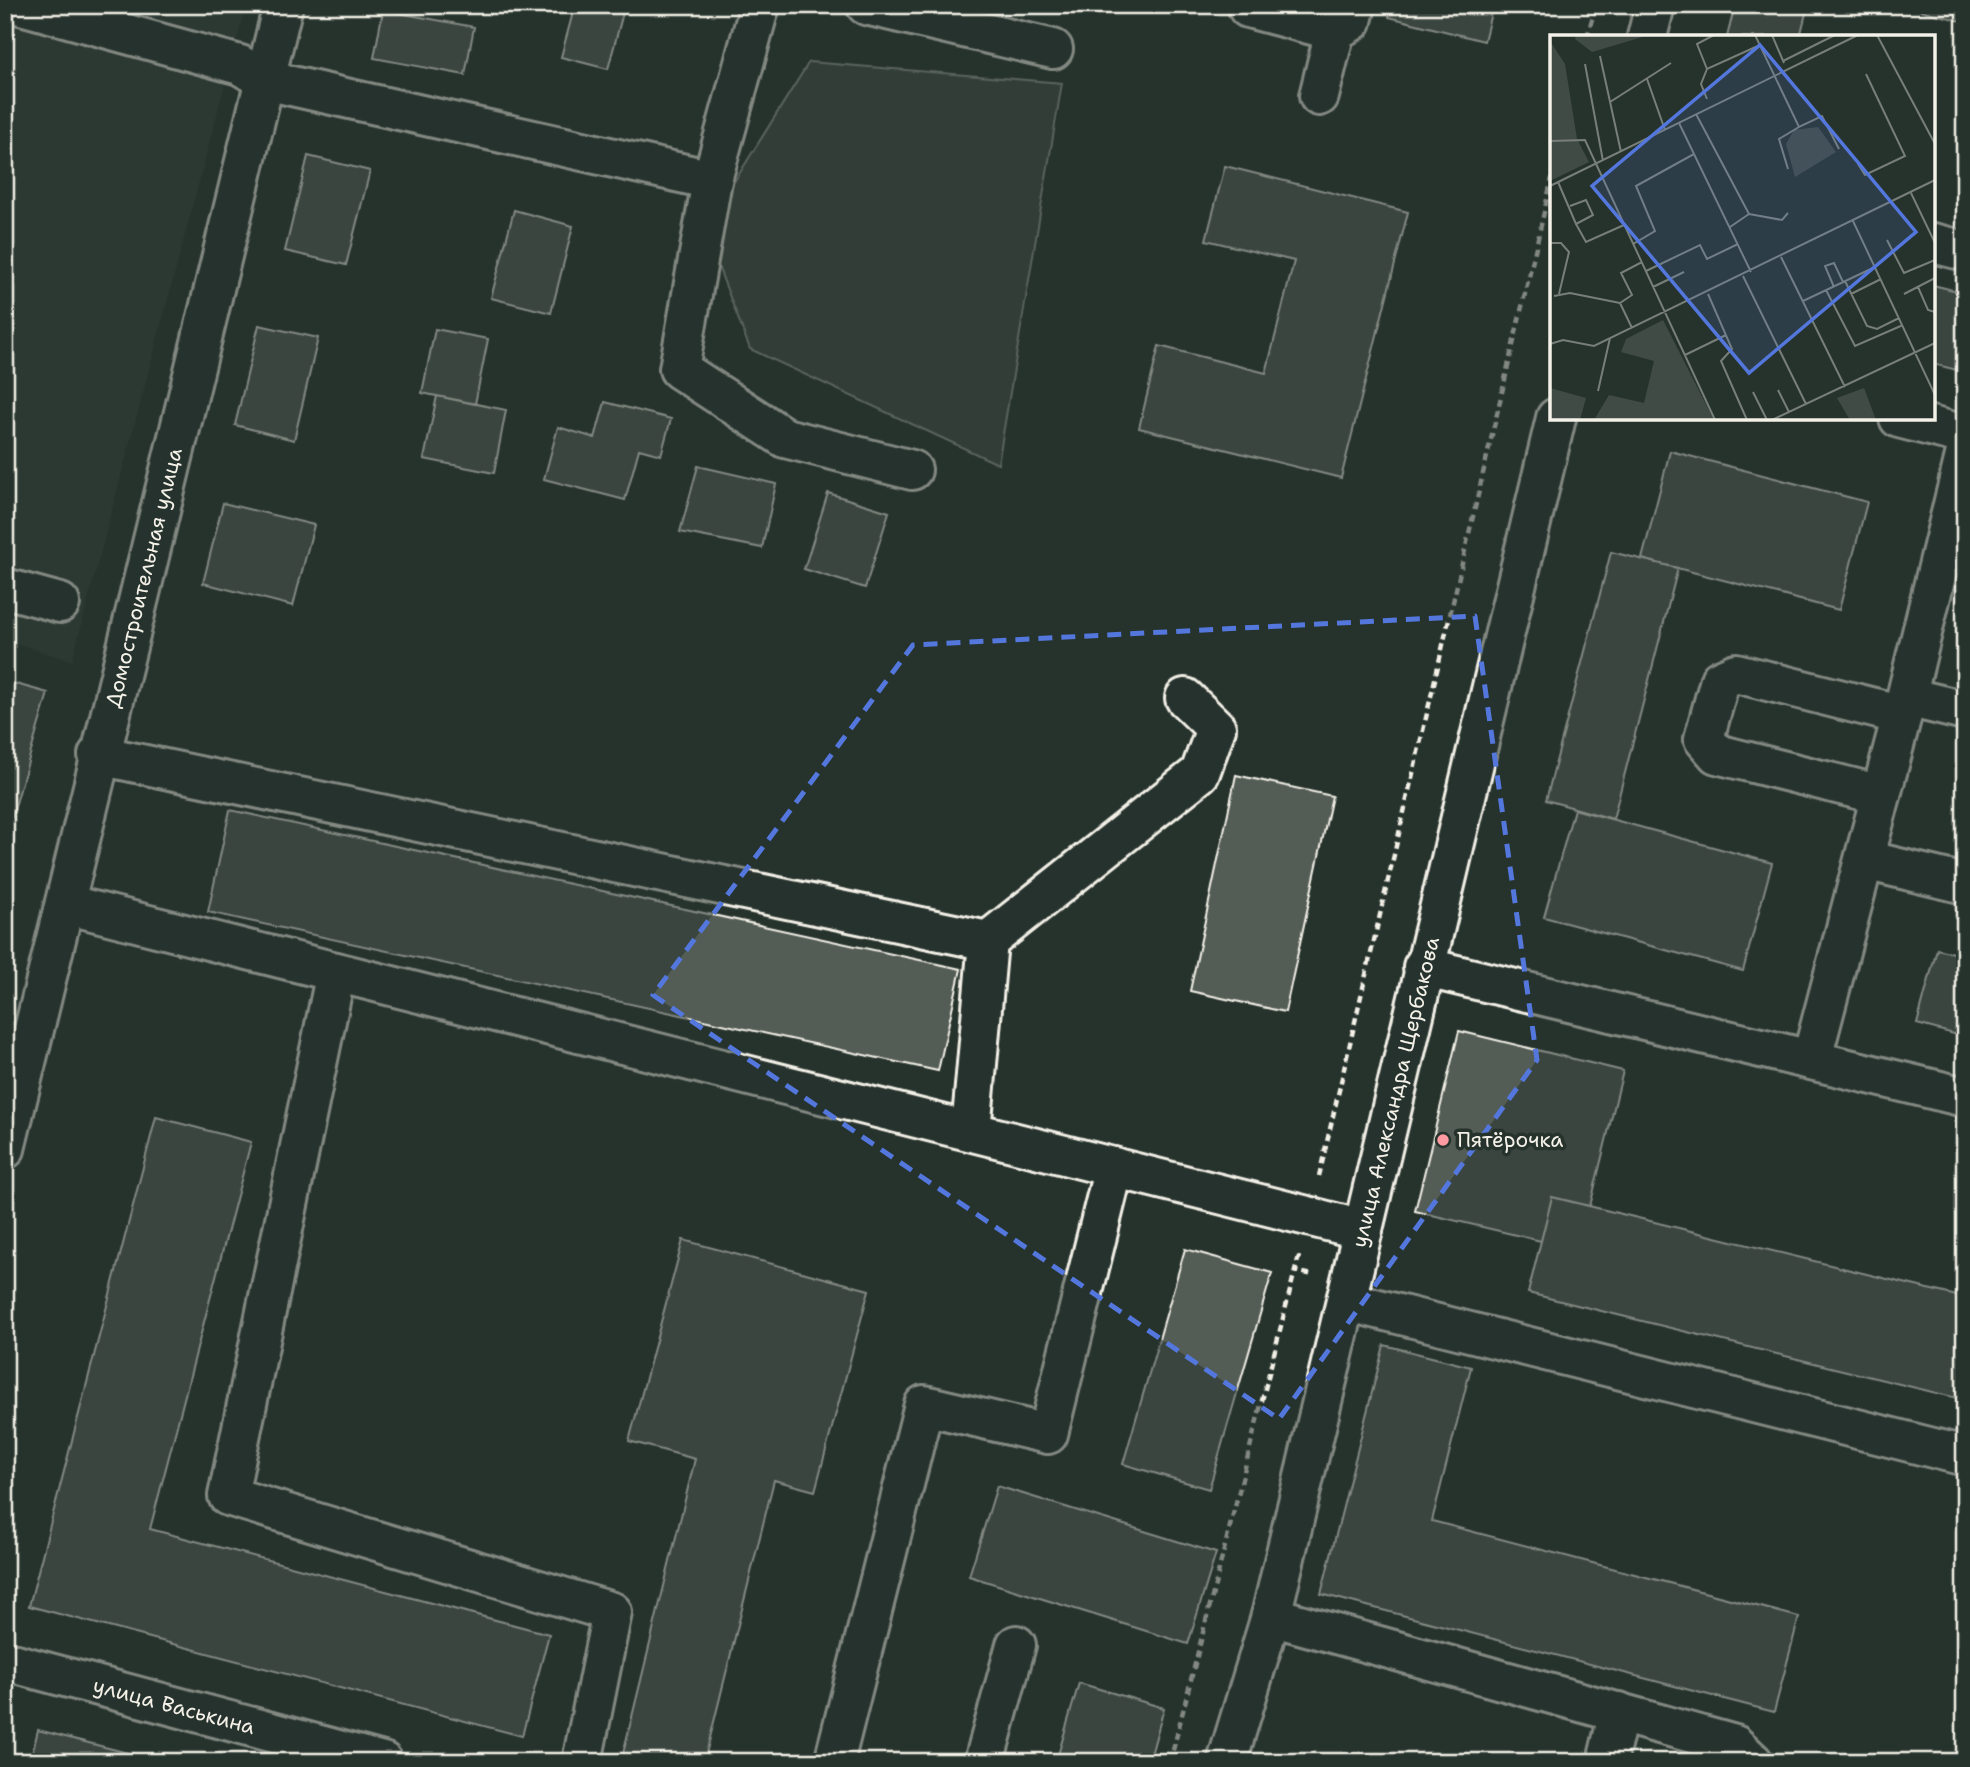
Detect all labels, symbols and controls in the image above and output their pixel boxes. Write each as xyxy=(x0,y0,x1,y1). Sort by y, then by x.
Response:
inset map xyxy=(1550,35,1935,420)
street label: Домостроительная улица xyxy=(99,445,189,710)
street label: улица Александра Щербакова xyxy=(1345,934,1446,1250)
place label: Пятёрочка xyxy=(1457,1126,1563,1154)
marker: Пятёрочка xyxy=(1435,1132,1451,1148)
street label: улица Васькина xyxy=(90,1671,258,1741)

